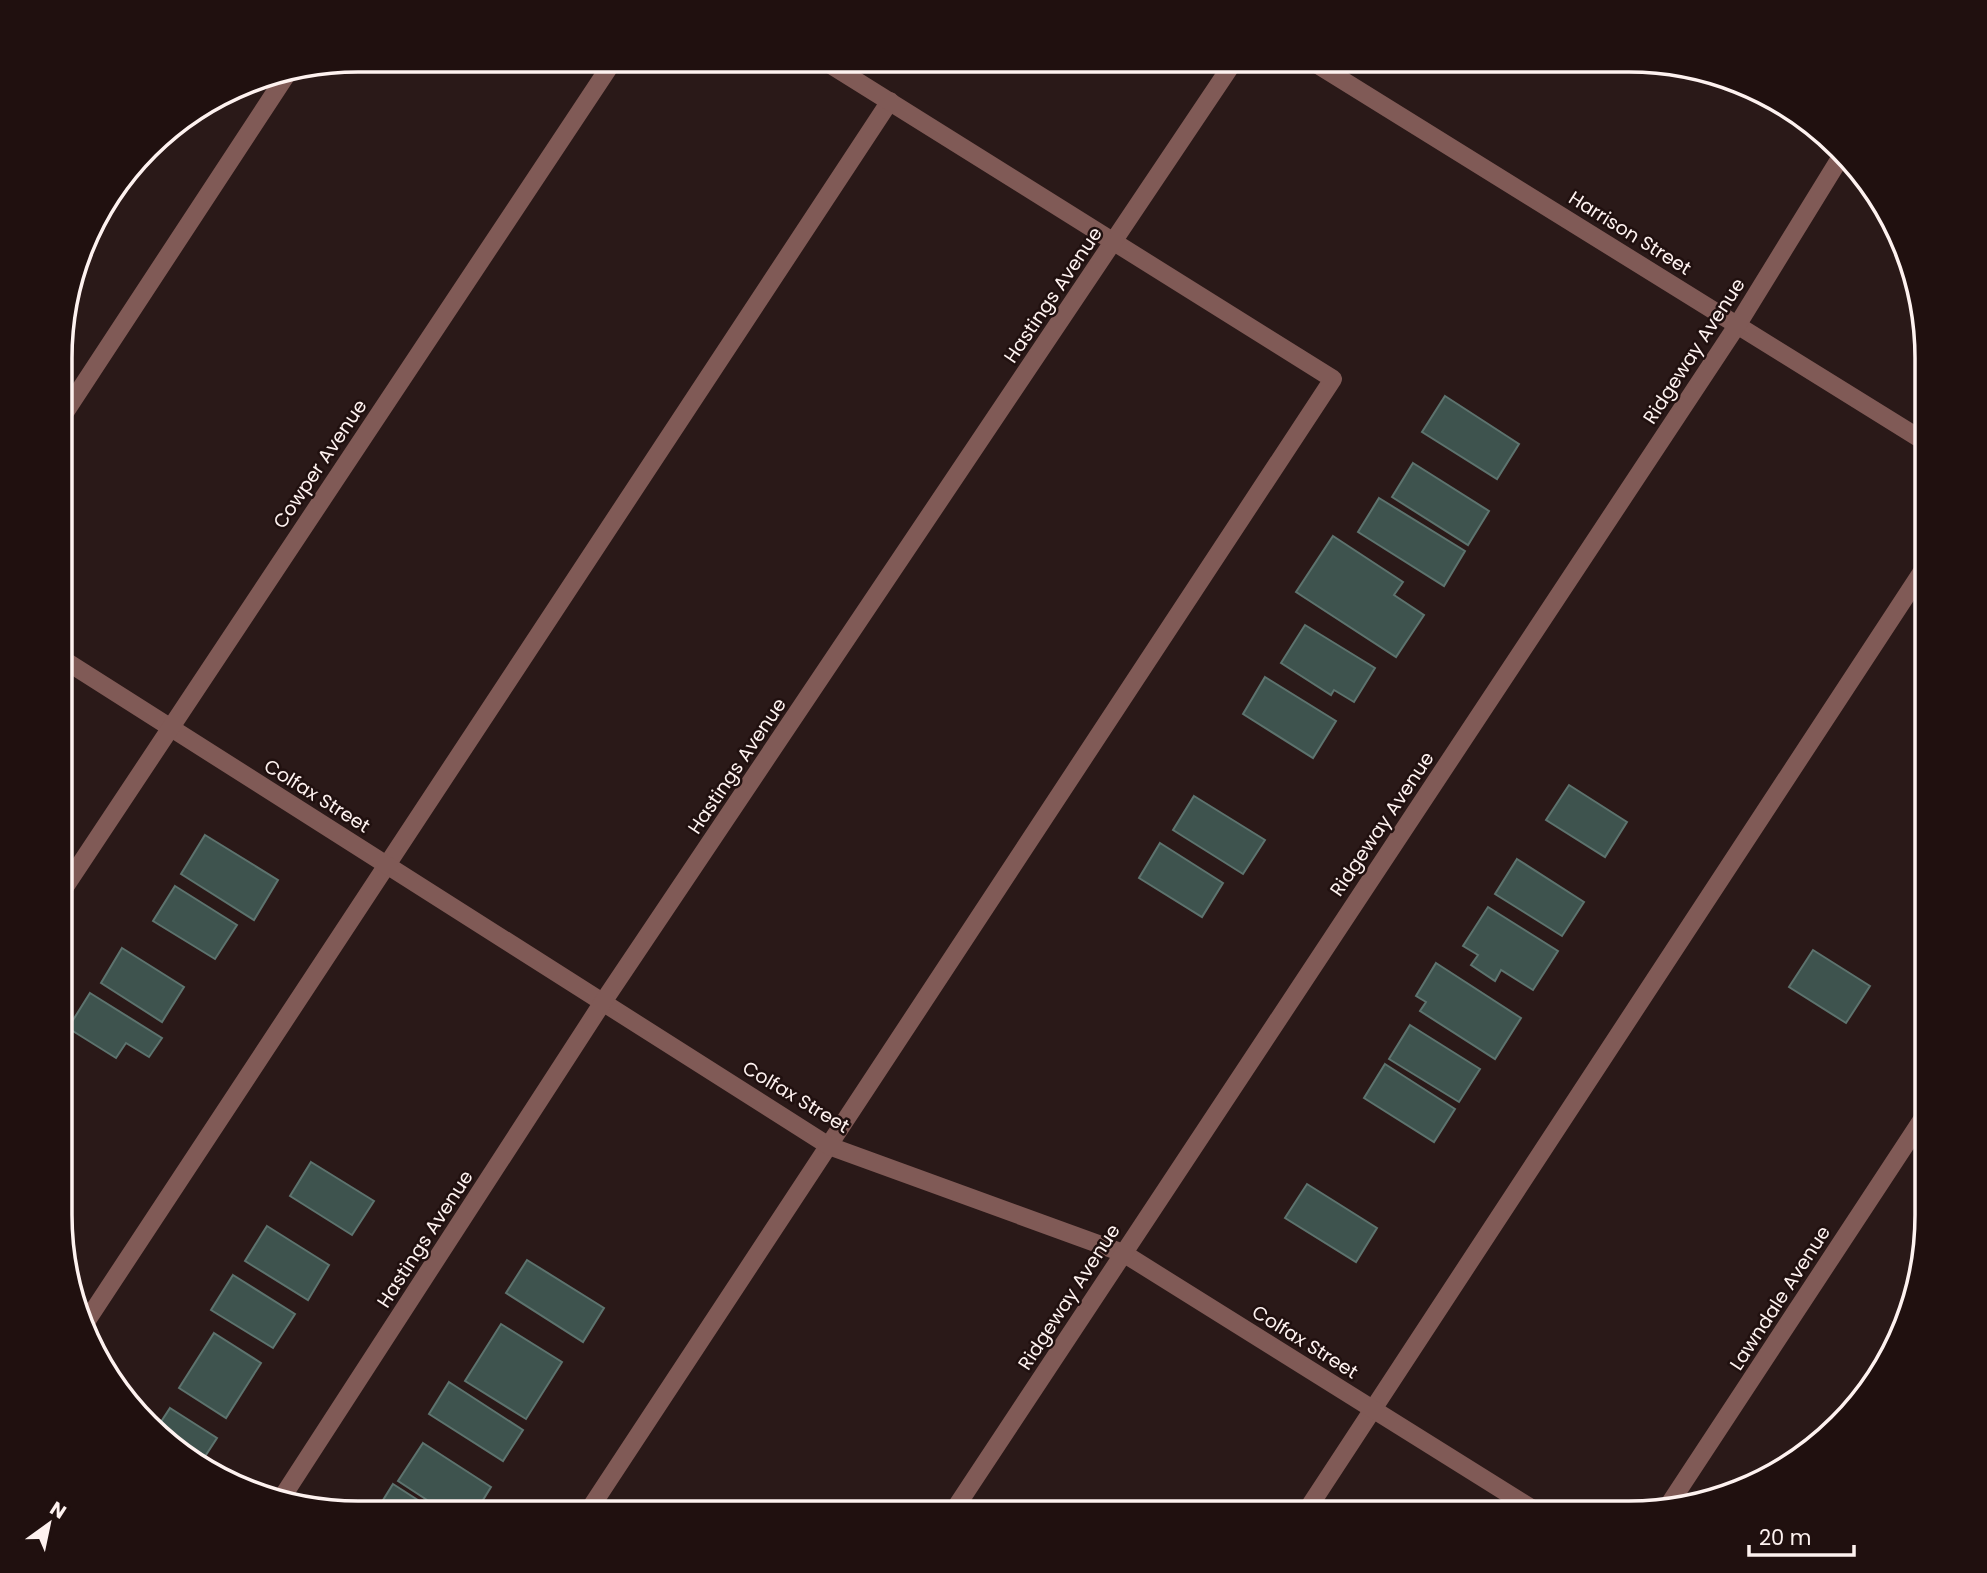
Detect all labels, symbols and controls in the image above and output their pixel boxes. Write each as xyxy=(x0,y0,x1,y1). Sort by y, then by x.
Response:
street label: Harrison Street xyxy=(1564,185,1696,282)
street label: Hastings Avenue xyxy=(997,222,1109,368)
street label: Ridgeway Avenue xyxy=(1637,273,1751,429)
street label: Cowper Avenue xyxy=(267,394,373,534)
street label: Hastings Avenue xyxy=(681,693,793,839)
street label: Ridgeway Avenue xyxy=(1323,746,1441,902)
street label: Colfax Street xyxy=(259,753,375,839)
street label: Colfax Street xyxy=(737,1054,855,1140)
street label: Hastings Avenue xyxy=(370,1165,480,1313)
street label: Ridgeway Avenue xyxy=(1012,1219,1126,1375)
street label: Lawndale Avenue xyxy=(1723,1220,1837,1376)
street label: Colfax Street xyxy=(1247,1299,1363,1385)
north arrow xyxy=(14,1489,84,1559)
text: N xyxy=(45,1495,71,1525)
scale bar xyxy=(1749,1514,1854,1558)
text: 20 m xyxy=(1759,1523,1812,1552)

